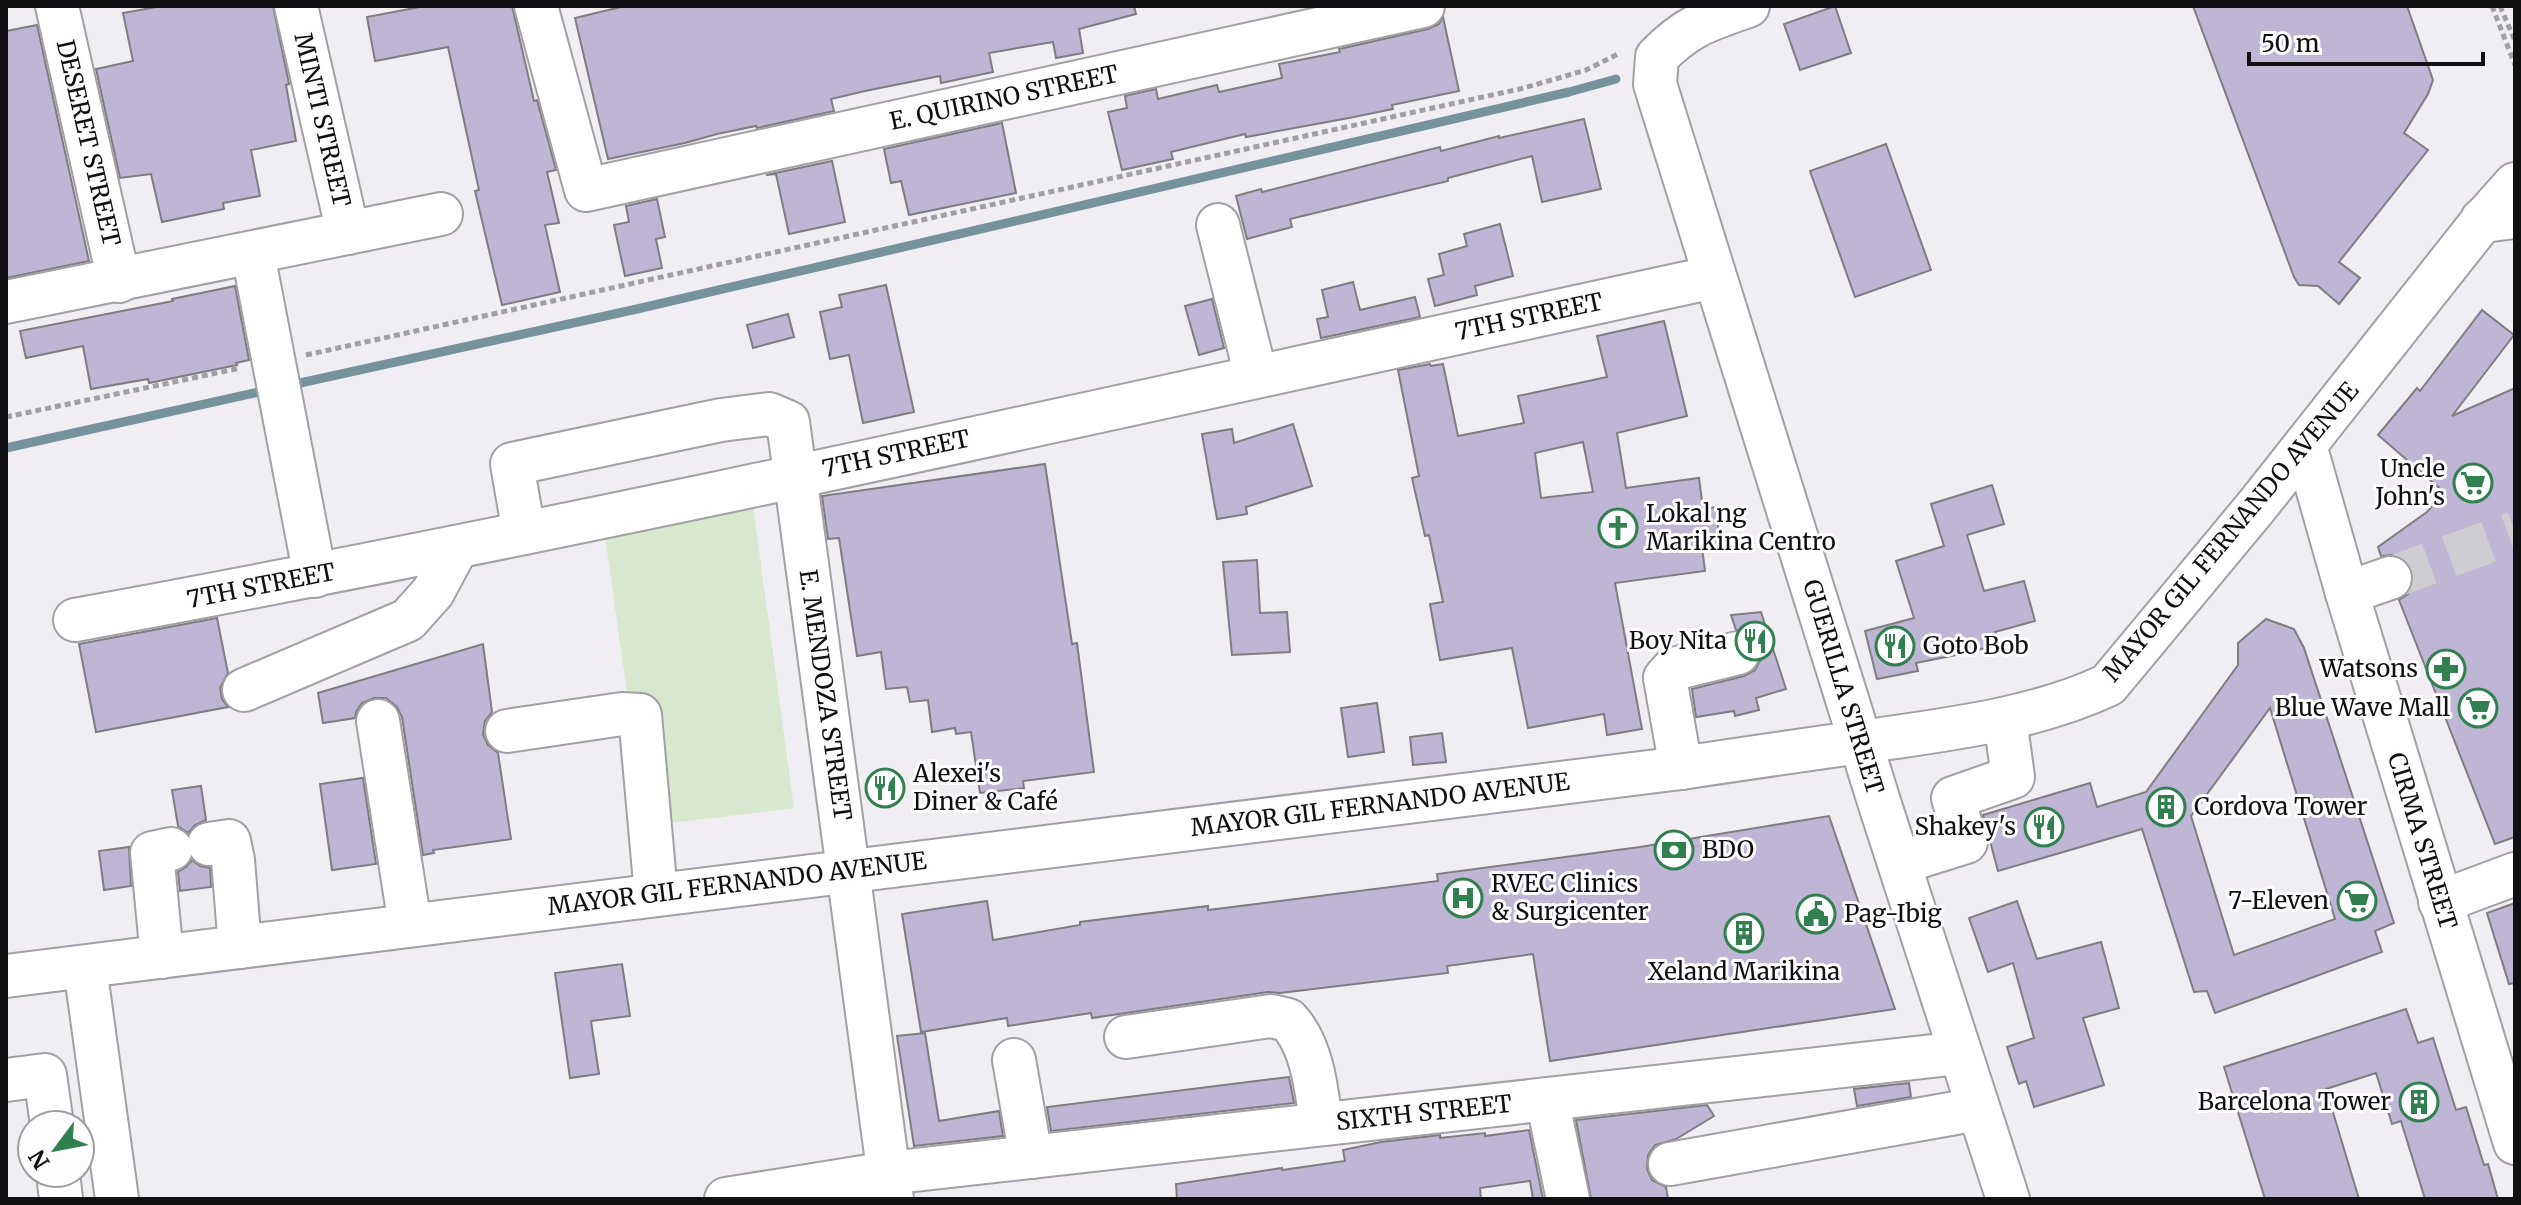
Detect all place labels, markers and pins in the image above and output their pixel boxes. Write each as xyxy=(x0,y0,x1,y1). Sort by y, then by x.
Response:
place label: Uncle John's xyxy=(2374,453,2445,512)
supermarket icon: Uncle John's xyxy=(2452,462,2494,504)
place label: Lokal ng Marikina Centro xyxy=(1646,498,1836,557)
church icon: Lokal ng Marikina Centro xyxy=(1597,507,1639,549)
restaurant icon: Boy Nita xyxy=(1734,620,1776,662)
place label: Boy Nita xyxy=(1629,625,1727,656)
restaurant icon: Goto Bob xyxy=(1874,625,1916,667)
place label: Goto Bob xyxy=(1923,630,2029,661)
pharmacy icon: Watsons xyxy=(2425,648,2467,690)
place label: Watsons xyxy=(2318,653,2418,684)
supermarket icon: Blue Wave Mall xyxy=(2457,687,2499,729)
place label: Blue Wave Mall xyxy=(2275,692,2450,723)
place label: Alexei's Diner & Café xyxy=(912,758,1058,817)
restaurant icon: Alexei's Diner & Café xyxy=(864,767,906,809)
building icon: Cordova Tower xyxy=(2145,786,2187,828)
place label: Cordova Tower xyxy=(2194,791,2367,822)
restaurant icon: Shakey's xyxy=(2023,806,2065,848)
place label: Shakey's xyxy=(1914,811,2016,842)
bank icon: BDO xyxy=(1653,829,1695,871)
place label: BDO xyxy=(1702,834,1754,865)
place label: RVEC Clinics & Surgicenter xyxy=(1491,868,1649,927)
hospital icon: RVEC Clinics & Surgicenter xyxy=(1442,877,1484,919)
supermarket icon: 7-Eleven xyxy=(2336,880,2378,922)
place label: 7-Eleven xyxy=(2228,885,2329,916)
public building icon: Pag-Ibig xyxy=(1795,893,1837,935)
place label: Pag-Ibig xyxy=(1844,898,1942,929)
building icon: Xeland Marikina xyxy=(1723,912,1765,954)
place label: Xeland Marikina xyxy=(1648,956,1840,987)
building icon: Barcelona Tower xyxy=(2398,1081,2440,1123)
place label: Barcelona Tower xyxy=(2198,1086,2391,1117)

